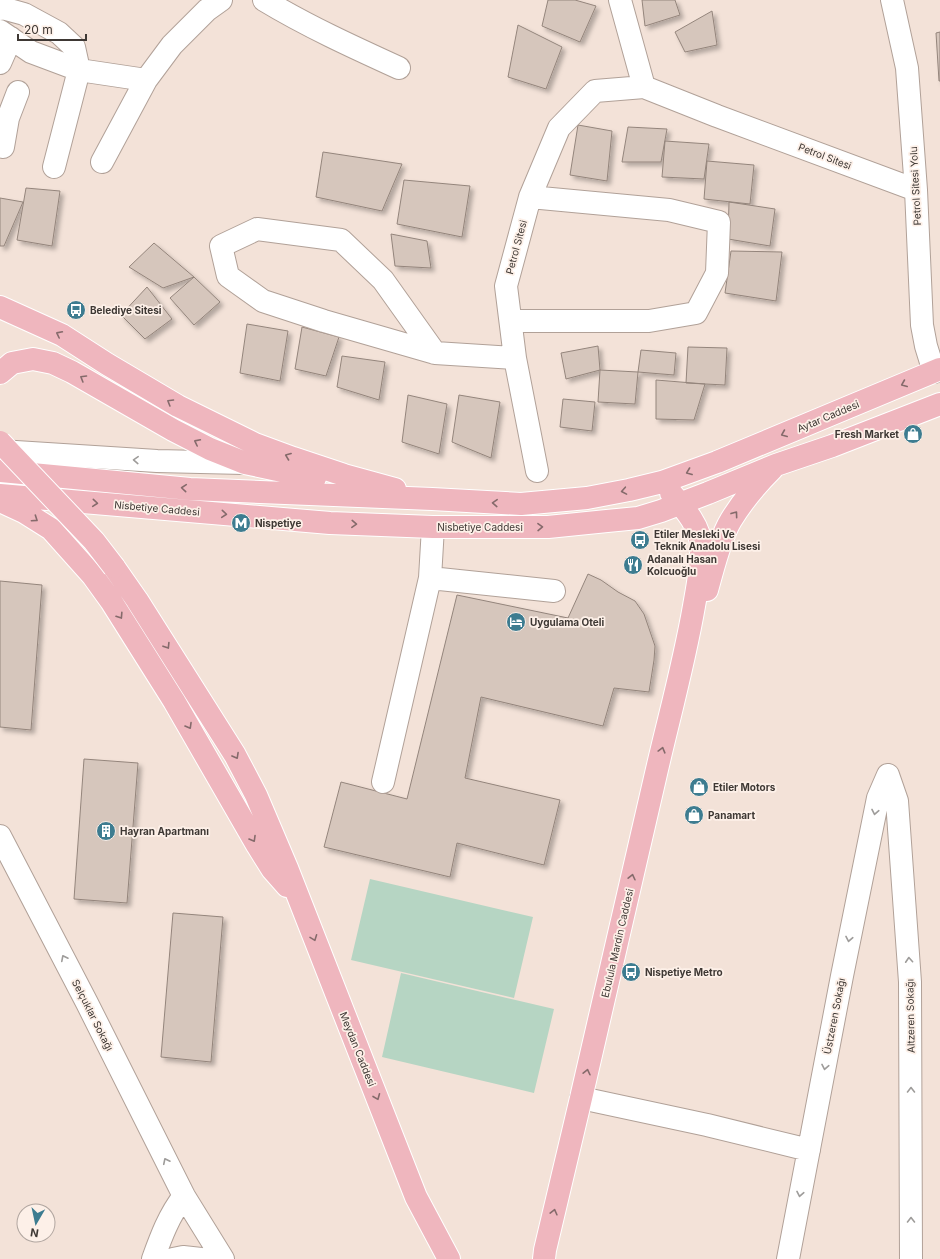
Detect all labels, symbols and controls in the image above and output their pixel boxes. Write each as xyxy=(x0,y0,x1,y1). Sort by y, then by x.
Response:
scale bar xyxy=(18,16,86,42)
text: 20 m xyxy=(24,22,53,37)
street label: Petrol Sitesi xyxy=(797,140,853,172)
street label: Petrol Sitesi Yolu xyxy=(907,146,923,226)
street label: Petrol Sitesi xyxy=(503,218,529,276)
bus stop icon: Belediye Sitesi xyxy=(65,299,87,321)
place label: Belediye Sitesi xyxy=(90,304,162,317)
one-way arrow xyxy=(56,331,63,339)
one-way arrow xyxy=(80,376,87,383)
one-way arrow xyxy=(901,379,909,387)
street label: Aytar Caddesi xyxy=(795,398,861,434)
one-way arrow xyxy=(167,399,174,406)
shop icon: Fresh Market xyxy=(902,423,924,445)
place label: Fresh Market xyxy=(835,428,899,440)
one-way arrow xyxy=(781,429,788,437)
one-way arrow xyxy=(193,439,201,447)
one-way arrow xyxy=(284,453,291,461)
one-way arrow xyxy=(133,455,139,464)
one-way arrow xyxy=(686,468,693,476)
one-way arrow xyxy=(181,484,187,493)
one-way arrow xyxy=(621,487,627,495)
one-way arrow xyxy=(92,498,98,507)
street label: Nisbetiye Caddesi xyxy=(114,498,200,518)
one-way arrow xyxy=(492,498,498,507)
one-way arrow xyxy=(221,509,227,518)
one-way arrow xyxy=(731,511,738,518)
metro station icon: Nispetiye xyxy=(230,512,252,534)
one-way arrow xyxy=(30,514,37,521)
place label: Nispetiye xyxy=(255,517,301,530)
one-way arrow xyxy=(351,519,357,528)
street label: Nisbetiye Caddesi xyxy=(437,521,523,533)
one-way arrow xyxy=(537,523,543,531)
place label: Etiler Mesleki Ve Teknik Anadolu Lisesi xyxy=(654,528,761,552)
bus stop icon: Etiler Mesleki Ve Teknik Anadolu Lisesi xyxy=(629,529,651,551)
place label: Adanalı Hasan Kolcuoğlu xyxy=(647,553,717,578)
restaurant icon: Adanalı Hasan Kolcuoğlu xyxy=(622,554,644,576)
one-way arrow xyxy=(115,611,122,618)
hotel icon: Uygulama Oteli xyxy=(505,611,527,633)
place label: Uygulama Oteli xyxy=(530,616,604,629)
one-way arrow xyxy=(162,642,169,649)
one-way arrow xyxy=(184,722,191,729)
one-way arrow xyxy=(657,747,666,754)
one-way arrow xyxy=(231,752,238,759)
shop icon: Etiler Motors xyxy=(688,776,710,798)
place label: Etiler Motors xyxy=(713,781,776,793)
shop icon: Panamart xyxy=(683,804,705,826)
one-way arrow xyxy=(871,808,880,815)
place label: Panamart xyxy=(708,809,755,821)
building icon: Hayran Apartmanı xyxy=(95,820,117,842)
place label: Hayran Apartmanı xyxy=(120,825,209,838)
one-way arrow xyxy=(249,834,256,842)
one-way arrow xyxy=(627,874,635,880)
street label: Ebulula Mardin Caddesi xyxy=(599,887,635,999)
one-way arrow xyxy=(309,934,317,941)
one-way arrow xyxy=(846,936,854,942)
one-way arrow xyxy=(61,954,68,962)
one-way arrow xyxy=(904,957,913,963)
bus stop icon: Nispetiye Metro xyxy=(620,961,642,983)
place label: Nispetiye Metro xyxy=(645,966,723,979)
street label: Selçuklar Sokağı xyxy=(70,977,116,1053)
street label: Üstzeren Sokağı xyxy=(821,977,847,1055)
street label: Altzeren Sokağı xyxy=(903,979,917,1053)
street label: Meydan Caddesi xyxy=(338,1010,378,1088)
one-way arrow xyxy=(821,1063,829,1070)
one-way arrow xyxy=(583,1069,591,1075)
one-way arrow xyxy=(907,1087,915,1093)
one-way arrow xyxy=(373,1094,381,1101)
one-way arrow xyxy=(164,1158,171,1165)
one-way arrow xyxy=(796,1191,805,1197)
north arrow xyxy=(16,1203,56,1243)
one-way arrow xyxy=(549,1209,558,1216)
one-way arrow xyxy=(907,1217,915,1223)
text: N xyxy=(29,1225,40,1240)

